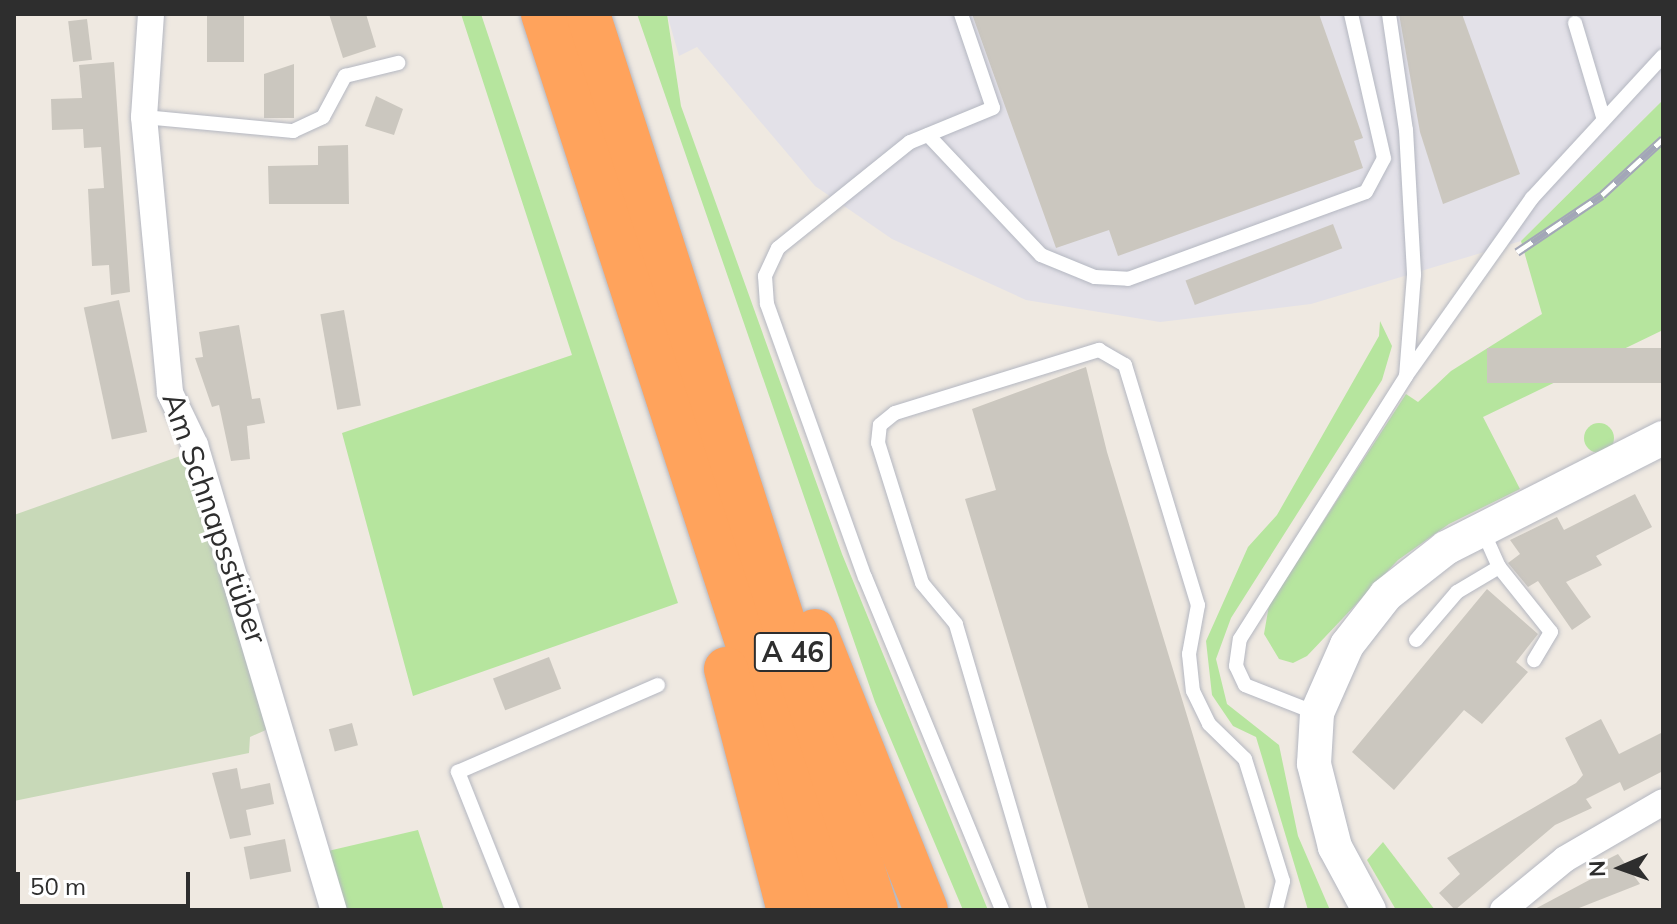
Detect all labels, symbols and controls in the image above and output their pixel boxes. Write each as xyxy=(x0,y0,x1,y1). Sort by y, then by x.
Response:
street label: Am Schnapsstüber xyxy=(155,388,275,648)
road number: A 46 xyxy=(753,628,833,676)
north arrow xyxy=(1581,828,1661,908)
scale bar xyxy=(20,856,194,906)
text: N xyxy=(1583,860,1611,878)
text: 50 m xyxy=(30,871,86,901)

